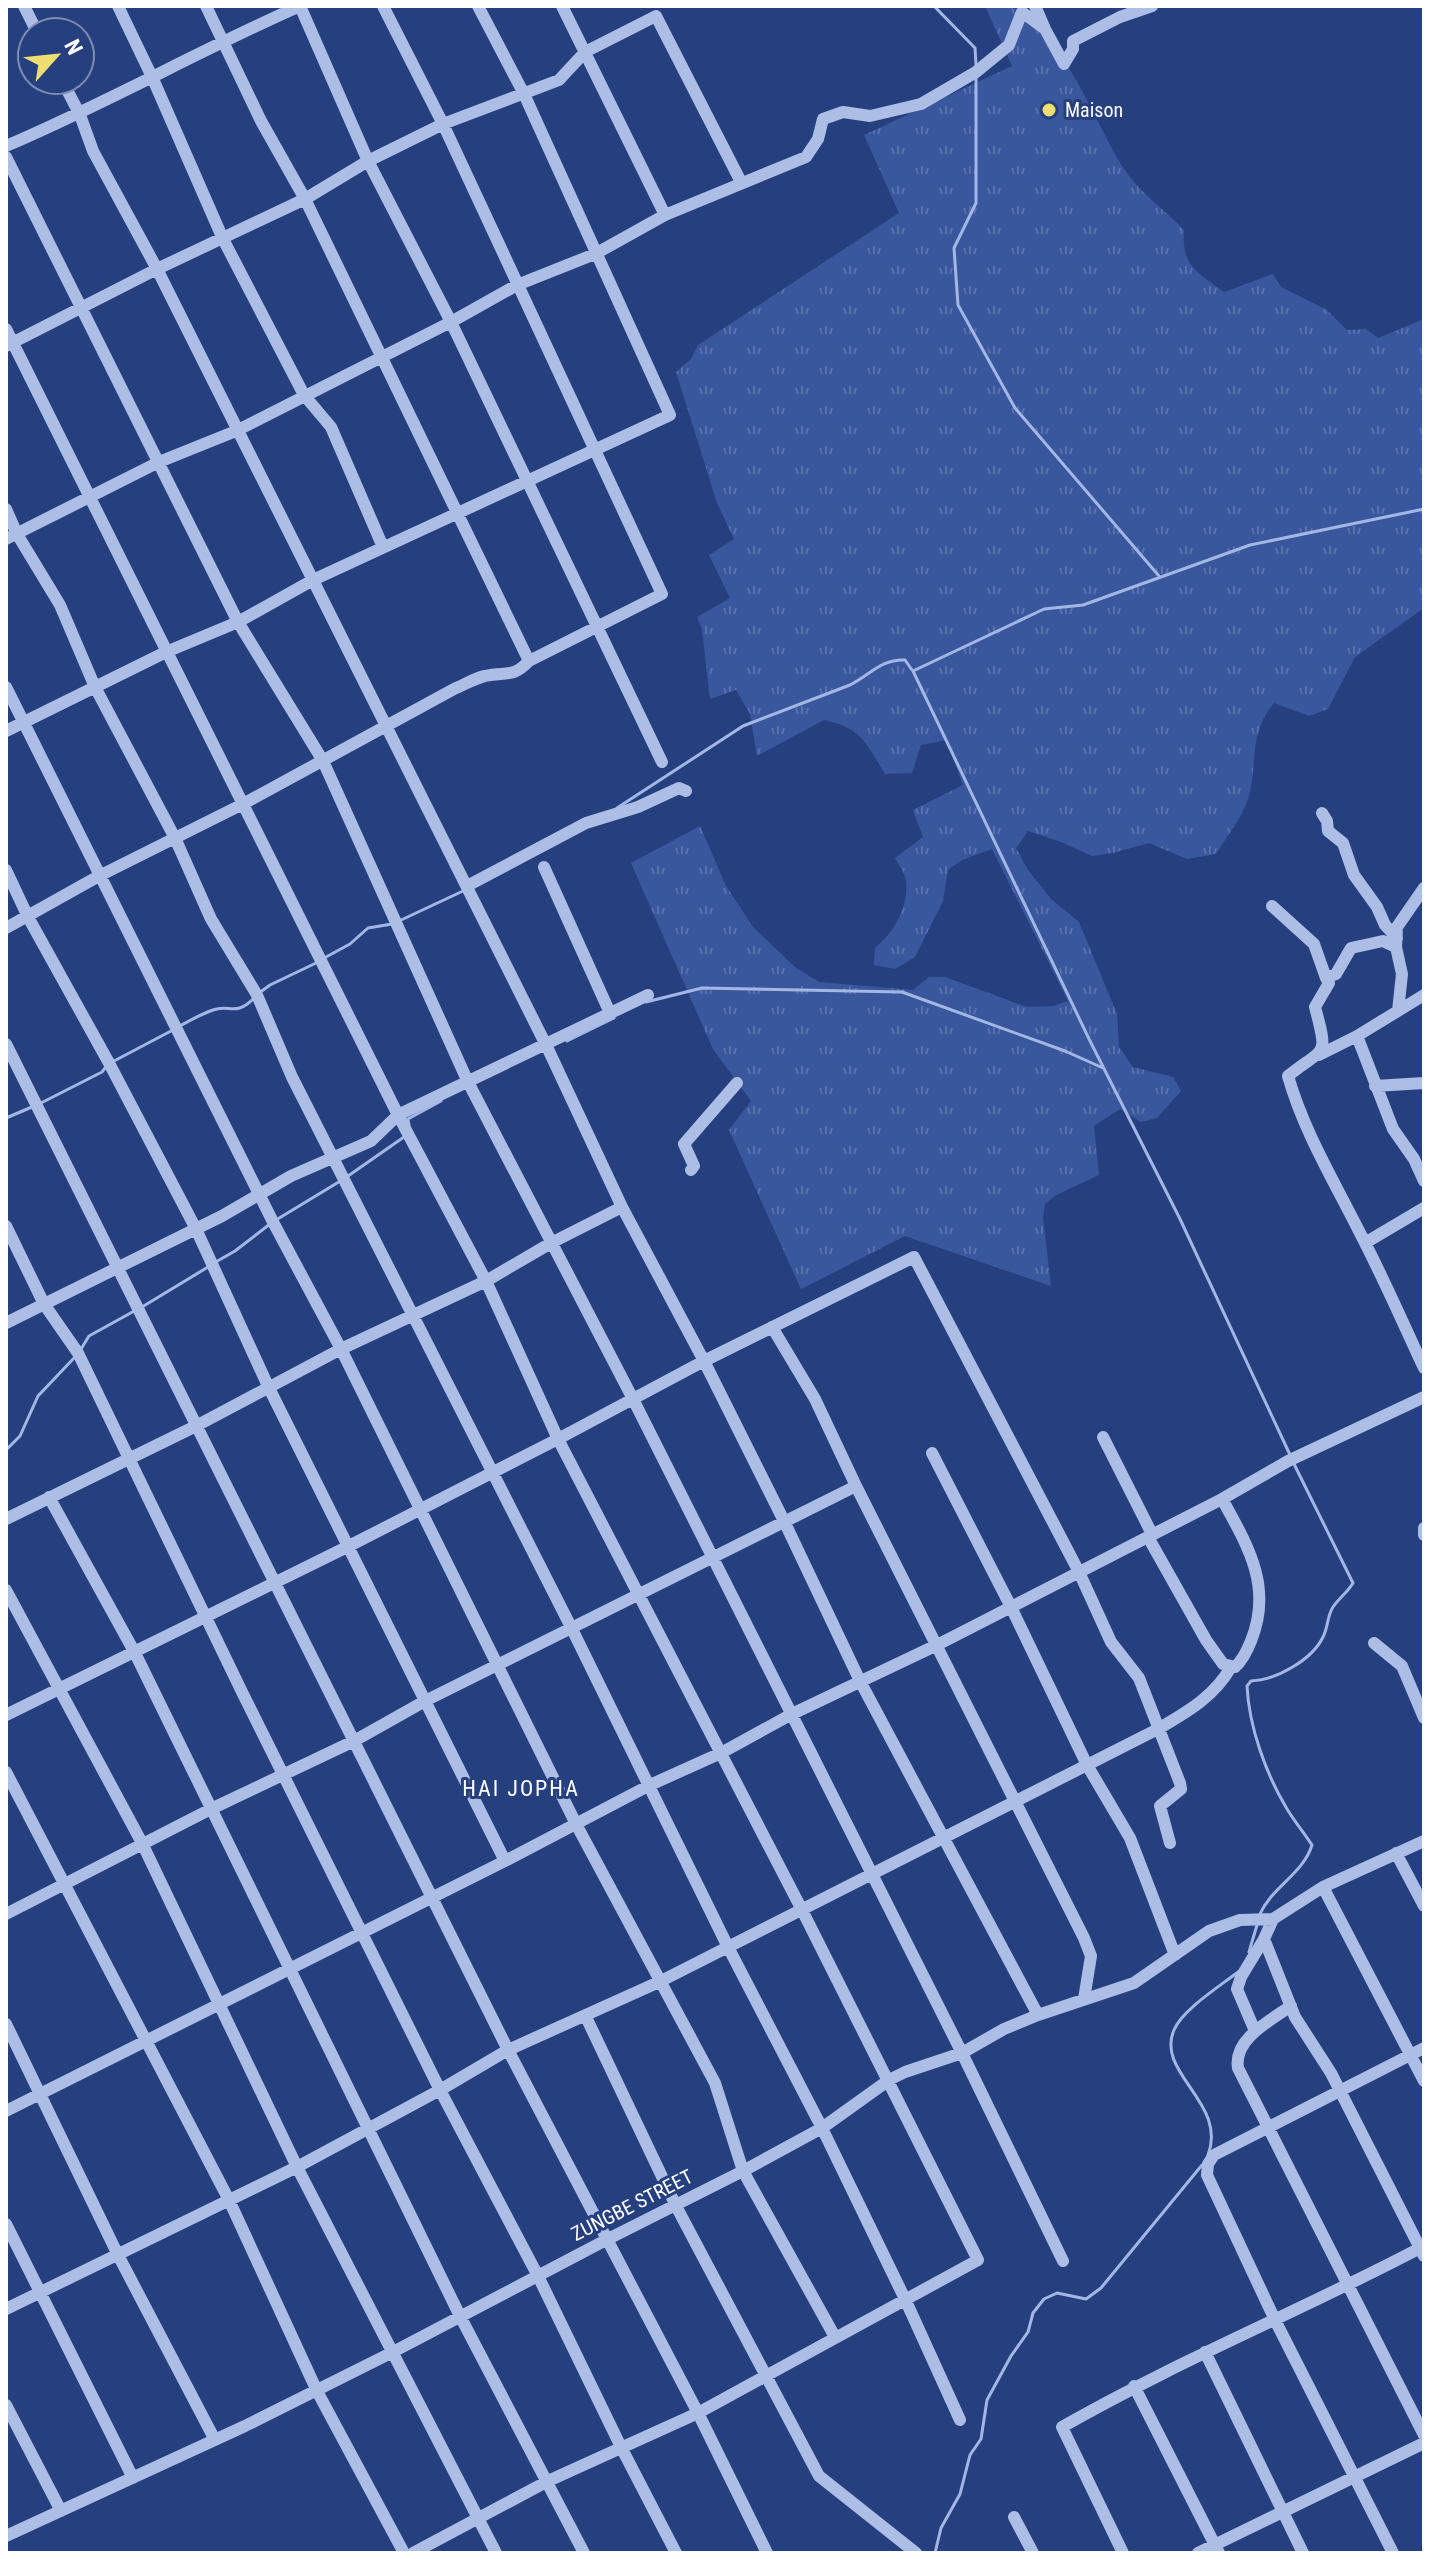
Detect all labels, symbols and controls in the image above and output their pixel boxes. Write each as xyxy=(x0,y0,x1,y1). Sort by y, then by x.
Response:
north arrow xyxy=(16,16,96,96)
text: N xyxy=(59,35,88,59)
place label: Maison xyxy=(1065,98,1123,122)
marker: Maison xyxy=(1040,101,1058,119)
district label: HAI JOPHA xyxy=(462,1776,580,1801)
street label: ZUNGBE STREET xyxy=(567,2164,697,2246)

